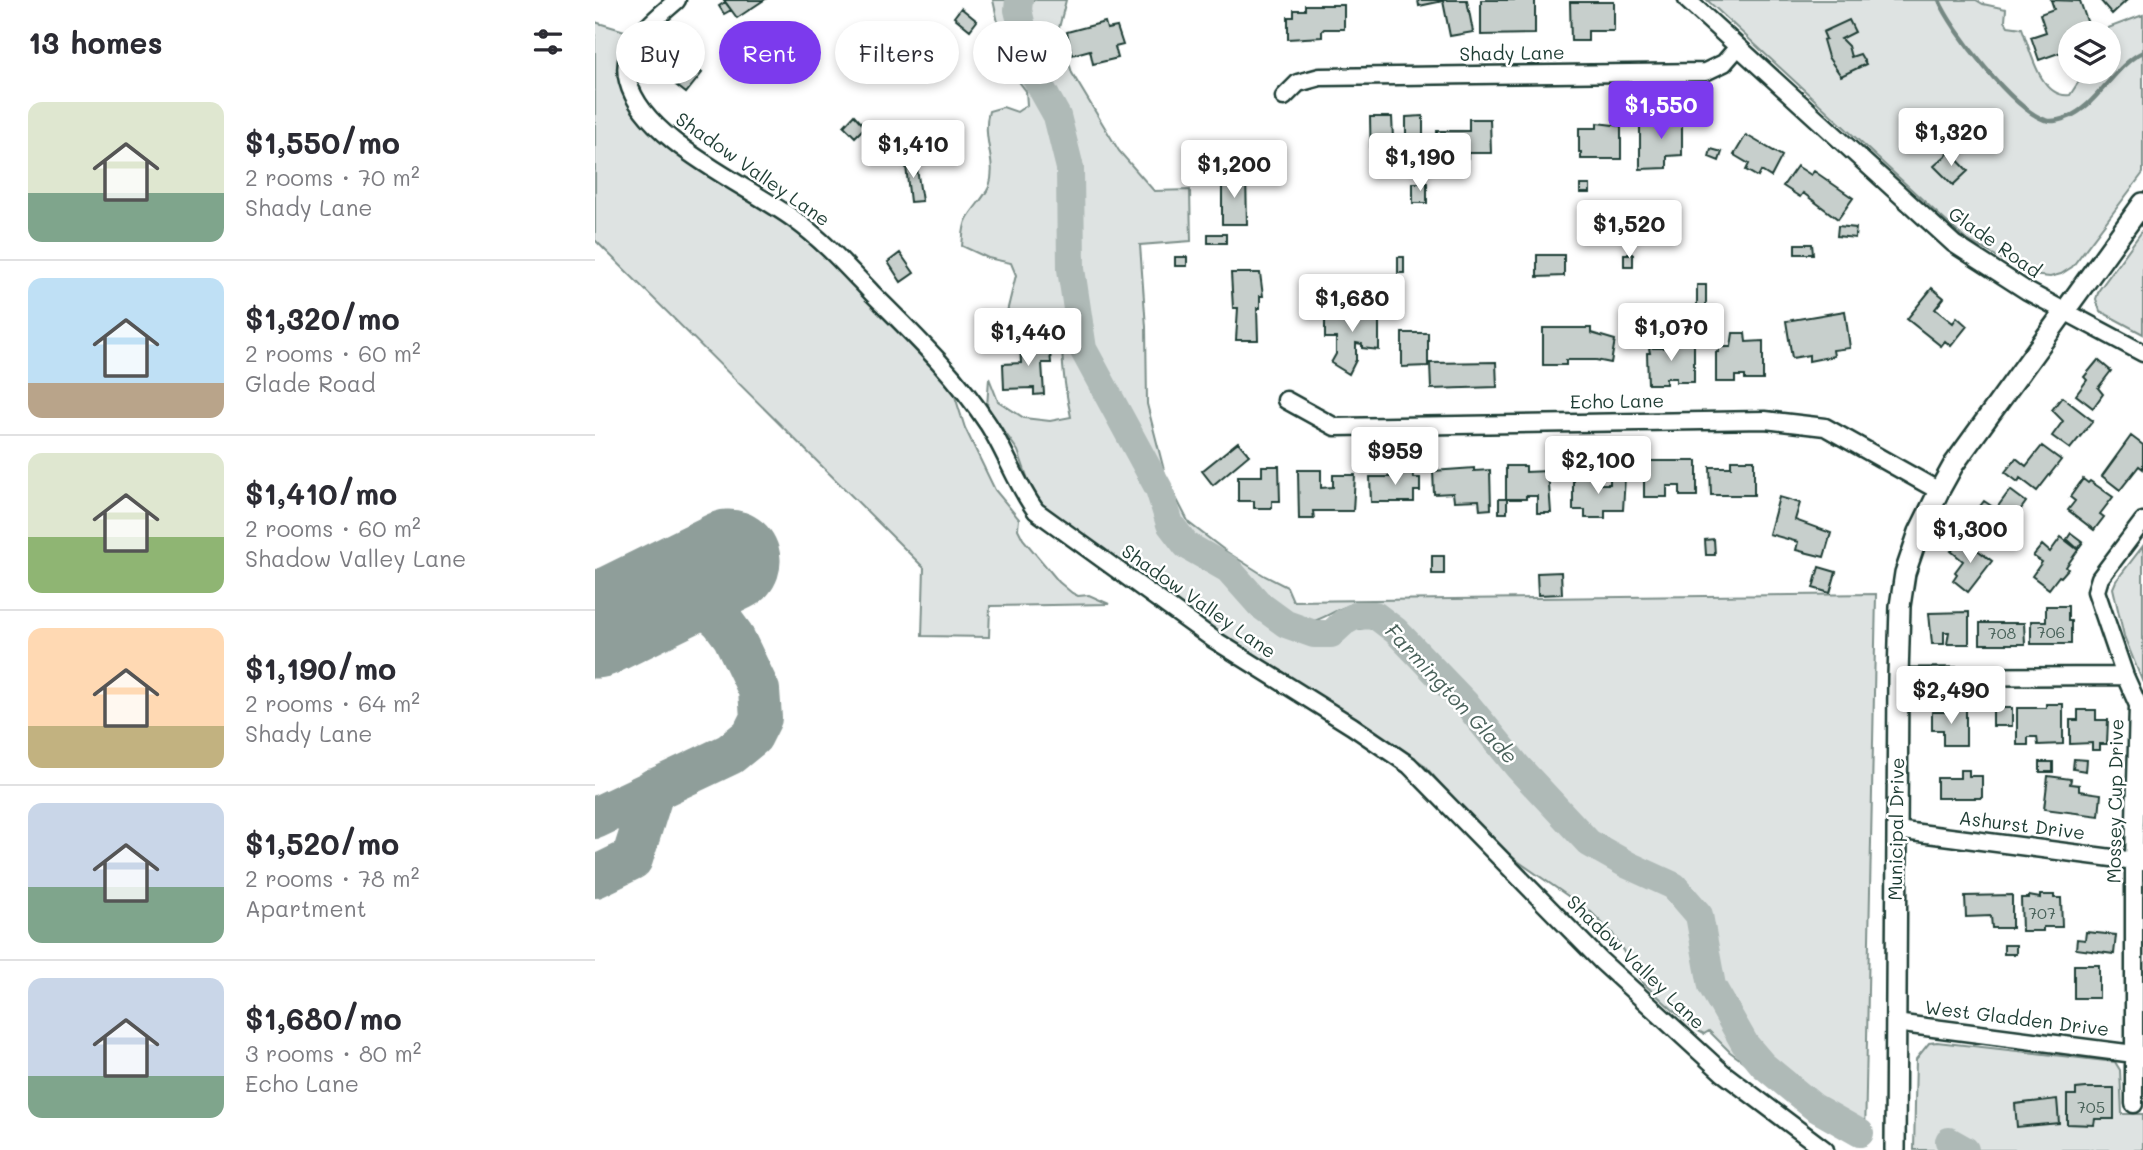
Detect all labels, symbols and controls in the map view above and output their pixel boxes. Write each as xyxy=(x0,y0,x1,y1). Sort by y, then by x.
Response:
chip: Buy xyxy=(616,21,705,84)
chip: Rent xyxy=(719,21,821,84)
chip: Filters xyxy=(835,21,959,84)
chip: New xyxy=(973,21,1072,84)
map controls xyxy=(2058,21,2121,84)
button: layers xyxy=(2058,21,2121,84)
text: 13 homes xyxy=(28,22,163,62)
icon: filters xyxy=(529,23,567,61)
street label: Shady Lane xyxy=(1459,39,1565,66)
pin: $1,550 xyxy=(1604,82,1718,141)
text: $1,550 xyxy=(1624,89,1698,119)
street label: Shadow Valley Lane xyxy=(671,106,835,231)
pin: $1,320 xyxy=(1894,108,2008,168)
text: $1,320 xyxy=(1915,116,1987,146)
pin: $1,410 xyxy=(856,120,970,180)
text: $1,550/mo xyxy=(245,122,400,162)
text: $1,410 xyxy=(877,128,949,158)
icon: home xyxy=(84,130,168,214)
pin: $1,190 xyxy=(1363,134,1477,193)
pin: $1,200 xyxy=(1177,140,1291,200)
text: $1,190 xyxy=(1385,141,1455,171)
text: $1,200 xyxy=(1197,148,1271,178)
text: 2 rooms · 70 m² xyxy=(245,162,420,192)
text: Shady Lane xyxy=(245,192,373,222)
street label: Glade Road xyxy=(1944,200,2047,283)
pin: $1,520 xyxy=(1572,201,1686,260)
text: $1,520 xyxy=(1593,208,1665,238)
pin: $1,680 xyxy=(1295,274,1409,334)
text: $1,680 xyxy=(1315,282,1389,312)
text: $1,320/mo xyxy=(245,298,400,338)
pin: $1,070 xyxy=(1614,304,1728,363)
icon: home xyxy=(84,306,168,390)
pin: $1,440 xyxy=(971,308,1085,368)
text: $1,070 xyxy=(1634,311,1708,341)
text: $1,440 xyxy=(990,316,1066,346)
text: 2 rooms · 60 m² xyxy=(245,338,421,368)
text: Glade Road xyxy=(245,368,376,398)
street label: Echo Lane xyxy=(1570,387,1664,414)
pin: $959 xyxy=(1354,428,1436,487)
text: $959 xyxy=(1367,435,1423,465)
pin: $2,100 xyxy=(1541,436,1655,496)
text: $2,100 xyxy=(1561,444,1635,474)
text: $1,410/mo xyxy=(245,473,397,513)
icon: home xyxy=(84,481,168,565)
pin: $1,300 xyxy=(1913,505,2027,565)
text: 2 rooms · 60 m² xyxy=(245,513,421,543)
text: $1,300 xyxy=(1933,513,2007,543)
street label: Shadow Valley Lane xyxy=(1117,538,1281,663)
text: Shadow Valley Lane xyxy=(245,543,466,573)
water label: Farmington Glade xyxy=(1380,617,1524,769)
house number: 706 xyxy=(2037,621,2065,642)
house number: 708 xyxy=(1988,622,2017,643)
text: $1,190/mo xyxy=(245,648,396,688)
icon: home xyxy=(84,656,168,740)
pin: $2,490 xyxy=(1894,666,2008,726)
text: $2,490 xyxy=(1912,674,1990,704)
text: 2 rooms · 64 m² xyxy=(245,688,420,718)
text: Shady Lane xyxy=(245,718,373,748)
street label: Mossey Cup Drive xyxy=(2101,718,2128,884)
street label: Municipal Drive xyxy=(1882,757,1909,901)
street label: Ashurst Drive xyxy=(1958,804,2087,845)
text: $1,520/mo xyxy=(245,823,399,863)
icon: home xyxy=(84,831,168,915)
text: 2 rooms · 78 m² xyxy=(245,863,419,893)
street label: Shadow Valley Lane xyxy=(1562,889,1711,1034)
text: Apartment xyxy=(245,893,367,923)
house number: 707 xyxy=(2028,902,2056,923)
street label: West Gladden Drive xyxy=(1923,994,2111,1041)
text: $1,680/mo xyxy=(245,998,402,1038)
icon: home xyxy=(84,1006,168,1090)
text: 3 rooms · 80 m² xyxy=(245,1038,421,1068)
text: Echo Lane xyxy=(245,1068,359,1098)
house number: 705 xyxy=(2077,1096,2105,1117)

